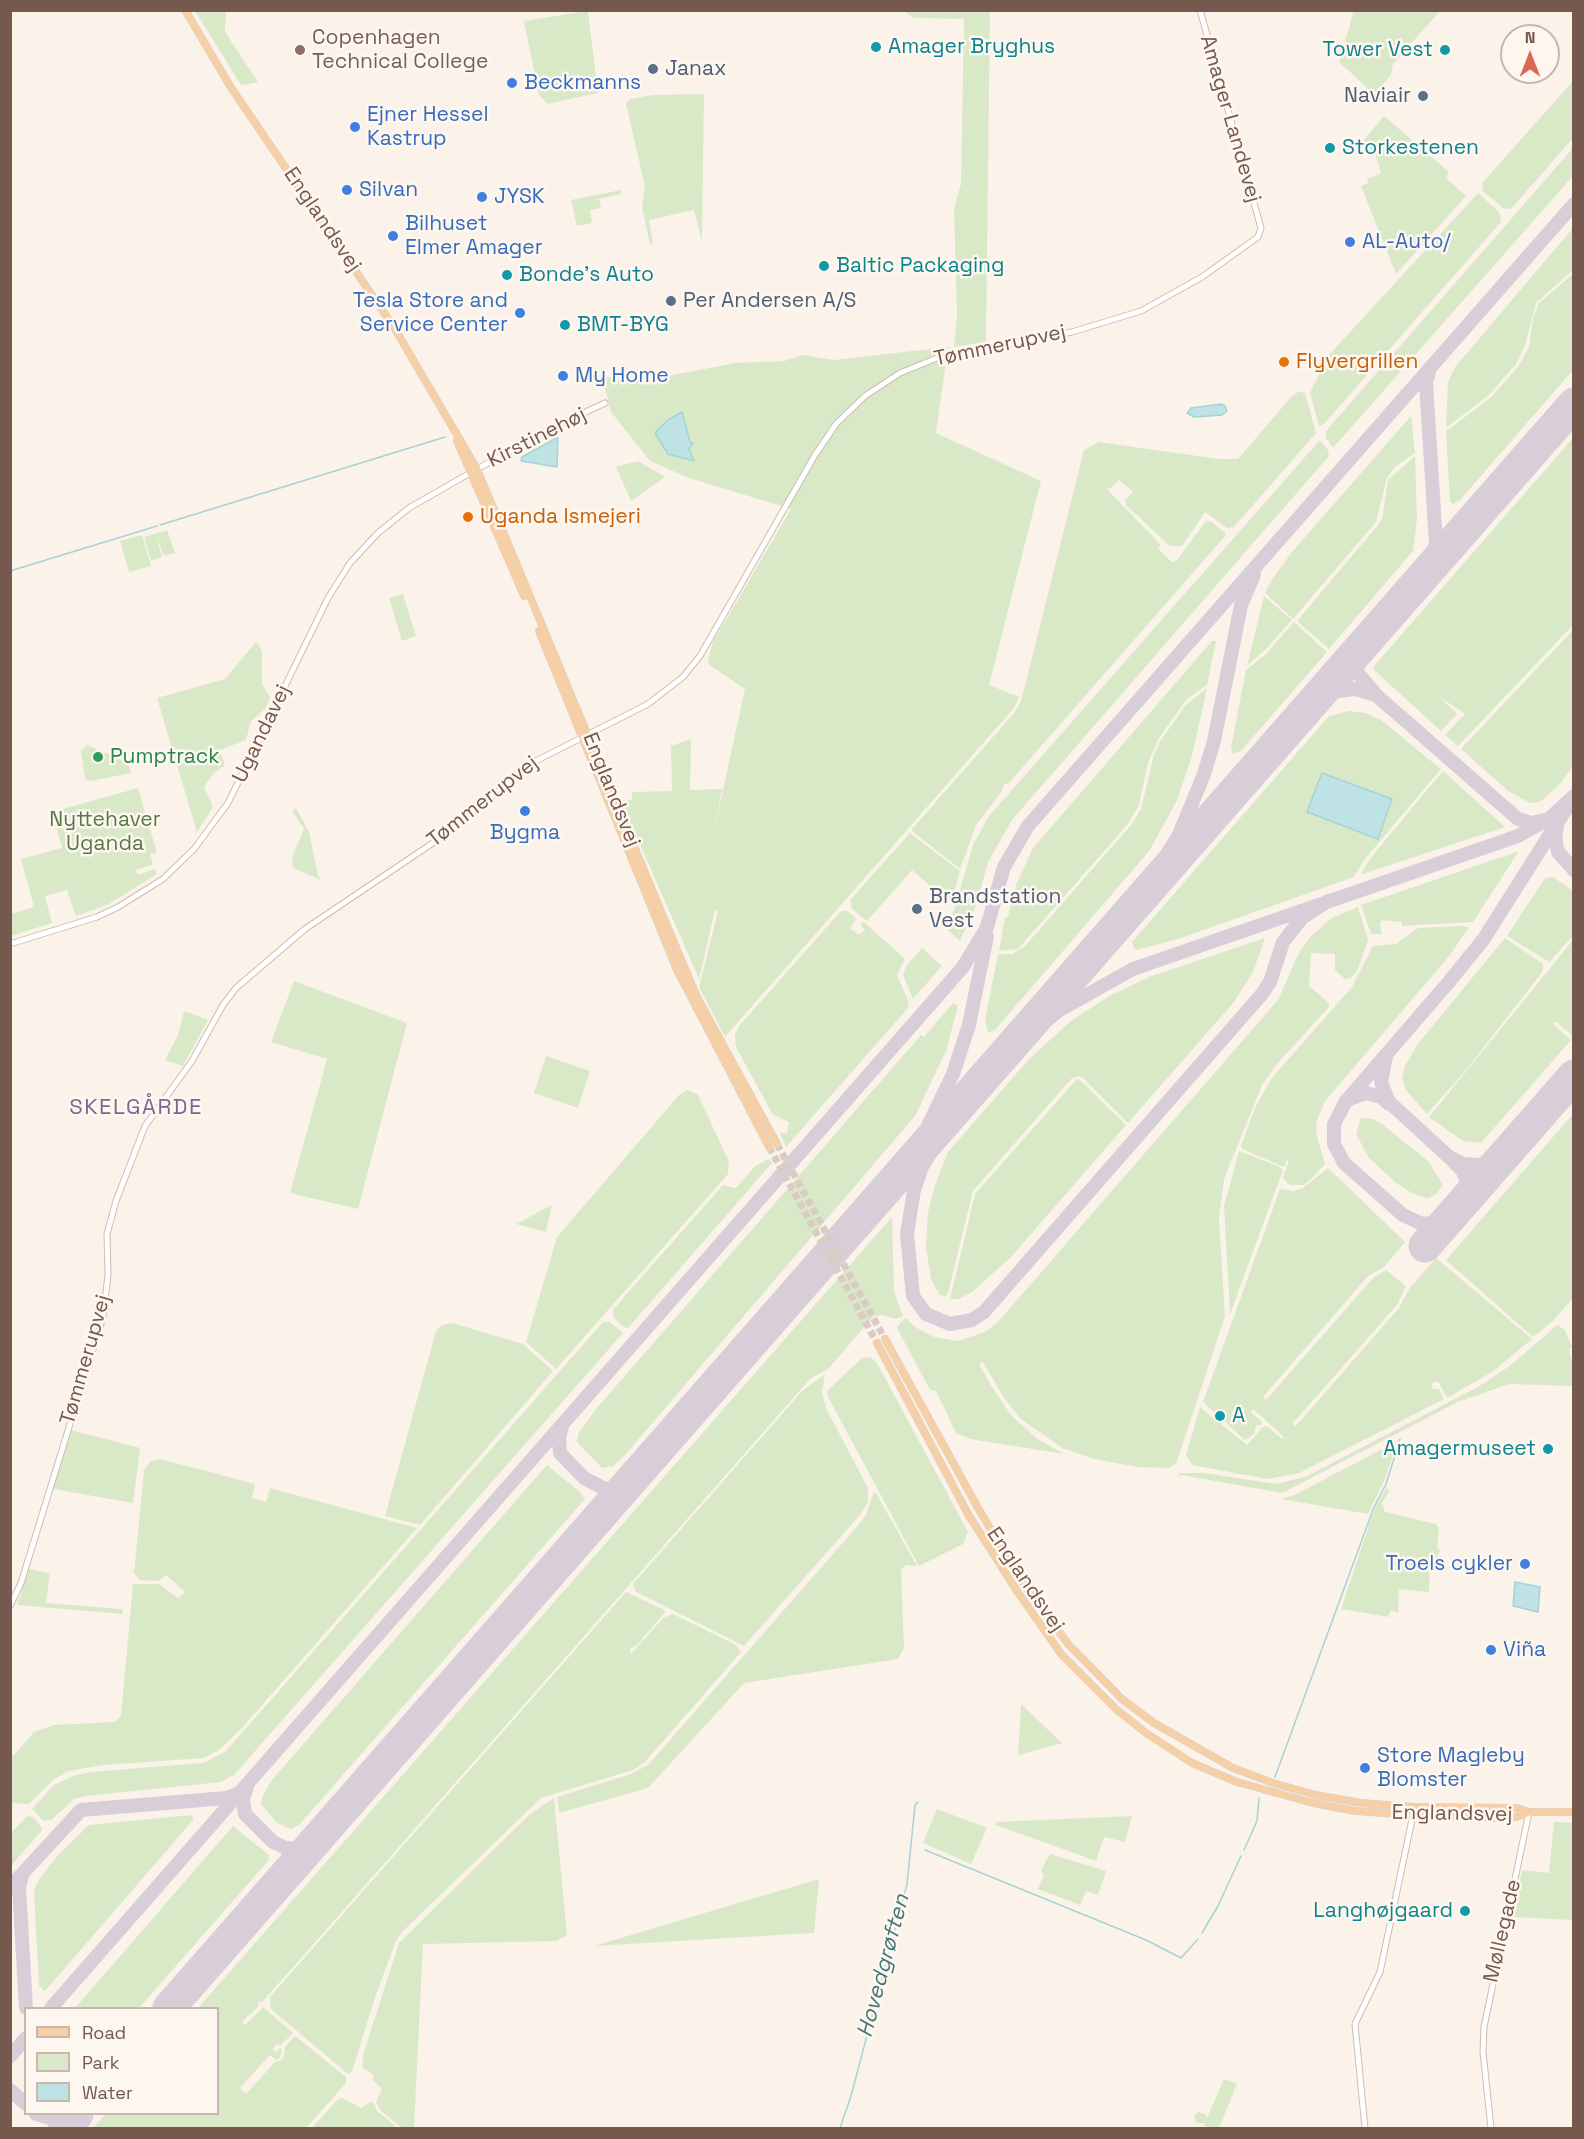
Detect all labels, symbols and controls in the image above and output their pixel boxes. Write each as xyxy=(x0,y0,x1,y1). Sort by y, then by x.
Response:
north arrow xyxy=(1500,24,1560,84)
place label: Copenhagen Technical College xyxy=(312,25,488,75)
text: N xyxy=(1525,27,1535,48)
street label: Amager Landevej xyxy=(1194,32,1266,206)
place label: Amager Bryghus xyxy=(888,34,1055,60)
place label: Tower Vest xyxy=(1322,37,1433,63)
marker: Amager Bryghus xyxy=(869,40,883,54)
marker: Copenhagen Technical College xyxy=(293,43,307,57)
marker: Tower Vest xyxy=(1438,43,1452,57)
place label: Janax xyxy=(665,56,726,82)
marker: Janax xyxy=(646,62,660,76)
place label: Beckmanns xyxy=(524,70,641,96)
marker: Beckmanns xyxy=(505,76,519,90)
place label: Naviair xyxy=(1344,83,1411,109)
marker: Naviair xyxy=(1416,89,1430,103)
place label: Ejner Hessel Kastrup xyxy=(367,102,489,152)
marker: Ejner Hessel Kastrup xyxy=(348,120,362,134)
place label: Storkestenen xyxy=(1342,135,1479,161)
marker: Storkestenen xyxy=(1323,141,1337,155)
street label: Englandsvej xyxy=(278,163,366,277)
place label: Silvan xyxy=(359,177,418,203)
marker: Silvan xyxy=(340,183,354,197)
place label: JYSK xyxy=(494,184,545,210)
marker: JYSK xyxy=(475,190,489,204)
place label: Bilhuset Elmer Amager xyxy=(405,211,543,261)
marker: Bilhuset Elmer Amager xyxy=(386,229,400,243)
place label: AL-Auto/ xyxy=(1362,229,1451,255)
marker: AL-Auto/ xyxy=(1343,235,1357,249)
place label: Baltic Packaging xyxy=(836,253,1004,279)
marker: Baltic Packaging xyxy=(817,259,831,273)
place label: Bonde's Auto xyxy=(519,262,654,288)
marker: Bonde's Auto xyxy=(500,268,514,282)
place label: Tesla Store and Service Center xyxy=(353,288,508,338)
place label: Per Andersen A/S xyxy=(683,288,856,314)
marker: Per Andersen A/S xyxy=(664,294,678,308)
marker: Tesla Store and Service Center xyxy=(513,306,527,320)
place label: BMT-BYG xyxy=(577,312,669,338)
marker: BMT-BYG xyxy=(558,318,572,332)
street label: Tømmerupvej xyxy=(932,320,1068,372)
place label: Flyvergrillen xyxy=(1296,349,1418,375)
marker: Flyvergrillen xyxy=(1277,355,1291,369)
place label: My Home xyxy=(575,363,669,389)
marker: My Home xyxy=(556,369,570,383)
street label: Kirstinehøj xyxy=(483,402,591,474)
place label: Uganda Ismejeri xyxy=(480,504,641,530)
marker: Uganda Ismejeri xyxy=(461,510,475,524)
street label: Ugandavej xyxy=(227,681,297,787)
street label: Englandsvej xyxy=(577,729,645,851)
place label: Pumptrack xyxy=(110,744,220,770)
marker: Pumptrack xyxy=(91,750,105,764)
street label: Tømmerupvej xyxy=(422,751,544,853)
marker: Bygma xyxy=(518,804,532,818)
park label: Nyttehaver Uganda xyxy=(49,807,161,857)
place label: Bygma xyxy=(490,820,560,846)
place label: Brandstation Vest xyxy=(929,884,1061,934)
marker: Brandstation Vest xyxy=(910,902,924,916)
district label: SKELGÅRDE xyxy=(69,1095,203,1121)
street label: Tømmerupvej xyxy=(55,1292,117,1428)
place label: A xyxy=(1232,1403,1245,1429)
marker: A xyxy=(1213,1409,1227,1423)
place label: Amagermuseet xyxy=(1383,1436,1536,1462)
marker: Amagermuseet xyxy=(1541,1442,1555,1456)
street label: Englandsvej xyxy=(981,1523,1069,1637)
place label: Troels cykler xyxy=(1385,1551,1513,1577)
marker: Troels cykler xyxy=(1518,1557,1532,1571)
place label: Viña xyxy=(1503,1637,1546,1663)
marker: Viña xyxy=(1484,1643,1498,1657)
place label: Store Magleby Blomster xyxy=(1377,1743,1525,1793)
marker: Store Magleby Blomster xyxy=(1358,1761,1372,1775)
street label: Englandsvej xyxy=(1391,1800,1513,1828)
street label: Møllegade xyxy=(1479,1877,1527,1985)
water label: Hovedgrøften xyxy=(852,1892,916,2040)
place label: Langhøjgaard xyxy=(1313,1898,1453,1924)
marker: Langhøjgaard xyxy=(1458,1904,1472,1918)
legend xyxy=(24,2007,219,2115)
text: Road xyxy=(82,2021,126,2044)
text: Park xyxy=(82,2051,119,2074)
text: Water xyxy=(82,2081,133,2104)

